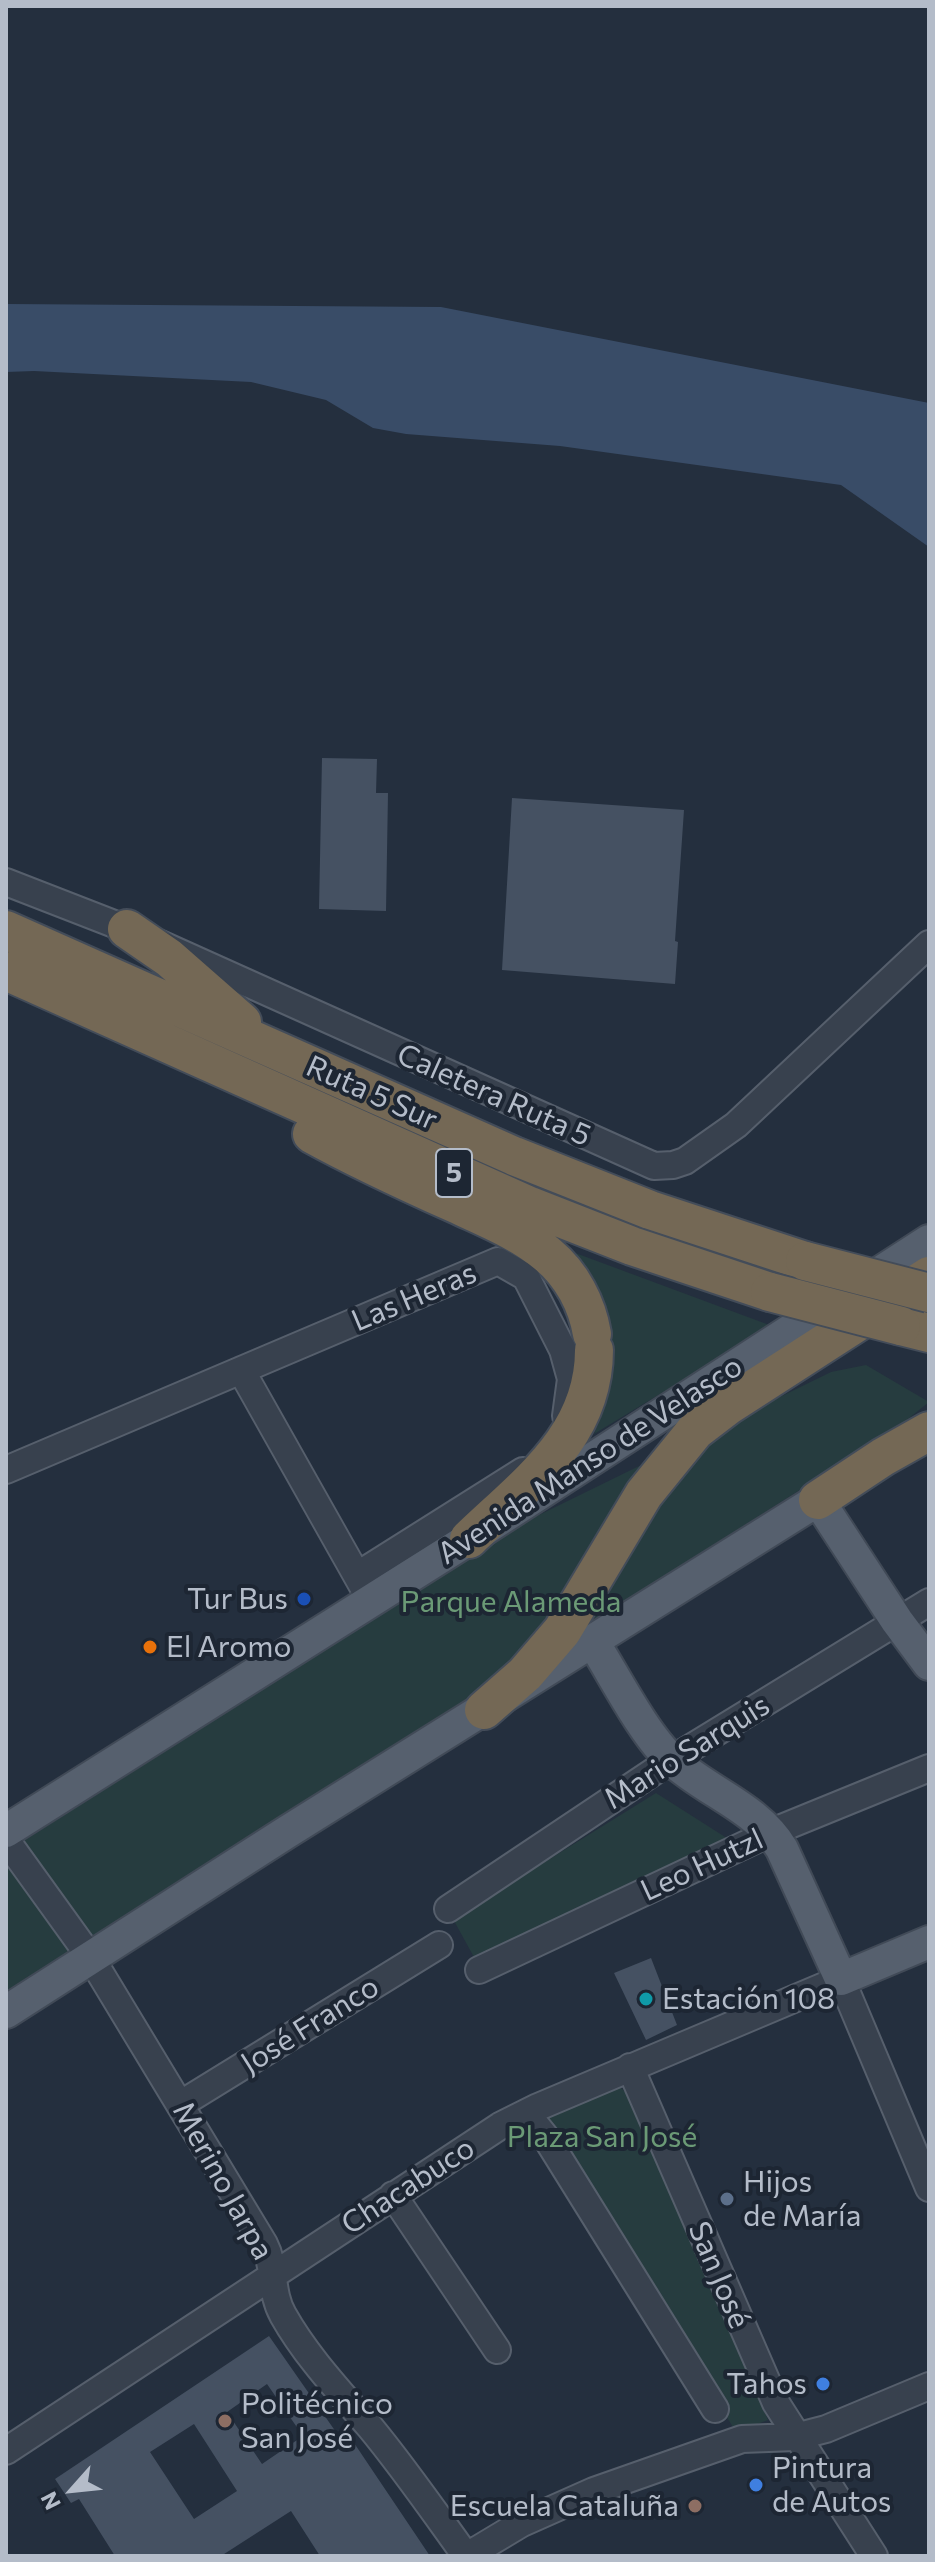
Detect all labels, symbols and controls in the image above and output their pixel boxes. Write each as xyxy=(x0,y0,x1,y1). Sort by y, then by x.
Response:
street label: Caletera Ruta 5 xyxy=(392,1036,596,1154)
street label: Ruta 5 Sur xyxy=(301,1048,443,1138)
road number: 5 xyxy=(436,1149,472,1197)
street label: Las Heras xyxy=(346,1255,482,1339)
street label: Avenida Manso de Velasco xyxy=(431,1348,749,1572)
place label: Tur Bus xyxy=(187,1581,288,1617)
park label: Parque Alameda xyxy=(401,1584,621,1620)
marker: Tur Bus xyxy=(295,1590,313,1608)
place label: El Aromo xyxy=(166,1629,291,1665)
marker: El Aromo xyxy=(141,1638,159,1656)
street label: Mario Sarquis xyxy=(598,1687,776,1817)
street label: Leo Hutzl xyxy=(635,1821,769,1909)
street label: José Franco xyxy=(234,1968,386,2082)
place label: Estación 108 xyxy=(662,1981,835,2017)
marker: Estación 108 xyxy=(637,1990,655,2008)
street label: Merino Jarpa xyxy=(165,2096,281,2266)
park label: Plaza San José xyxy=(507,2119,697,2155)
street label: Chacabuco xyxy=(335,2130,481,2242)
place label: Hijos de María xyxy=(743,2164,861,2234)
marker: Hijos de María xyxy=(718,2190,736,2208)
street label: San José xyxy=(681,2216,757,2334)
place label: Tahos xyxy=(726,2366,807,2402)
marker: Tahos xyxy=(814,2375,832,2393)
place label: Politécnico San José xyxy=(241,2386,393,2456)
marker: Politécnico San José xyxy=(216,2412,234,2430)
north arrow xyxy=(32,2450,112,2530)
place label: Pintura de Autos xyxy=(772,2450,891,2520)
marker: Pintura de Autos xyxy=(747,2476,765,2494)
text: N xyxy=(34,2488,66,2515)
place label: Escuela Cataluña xyxy=(450,2488,679,2524)
marker: Escuela Cataluña xyxy=(686,2497,704,2515)

